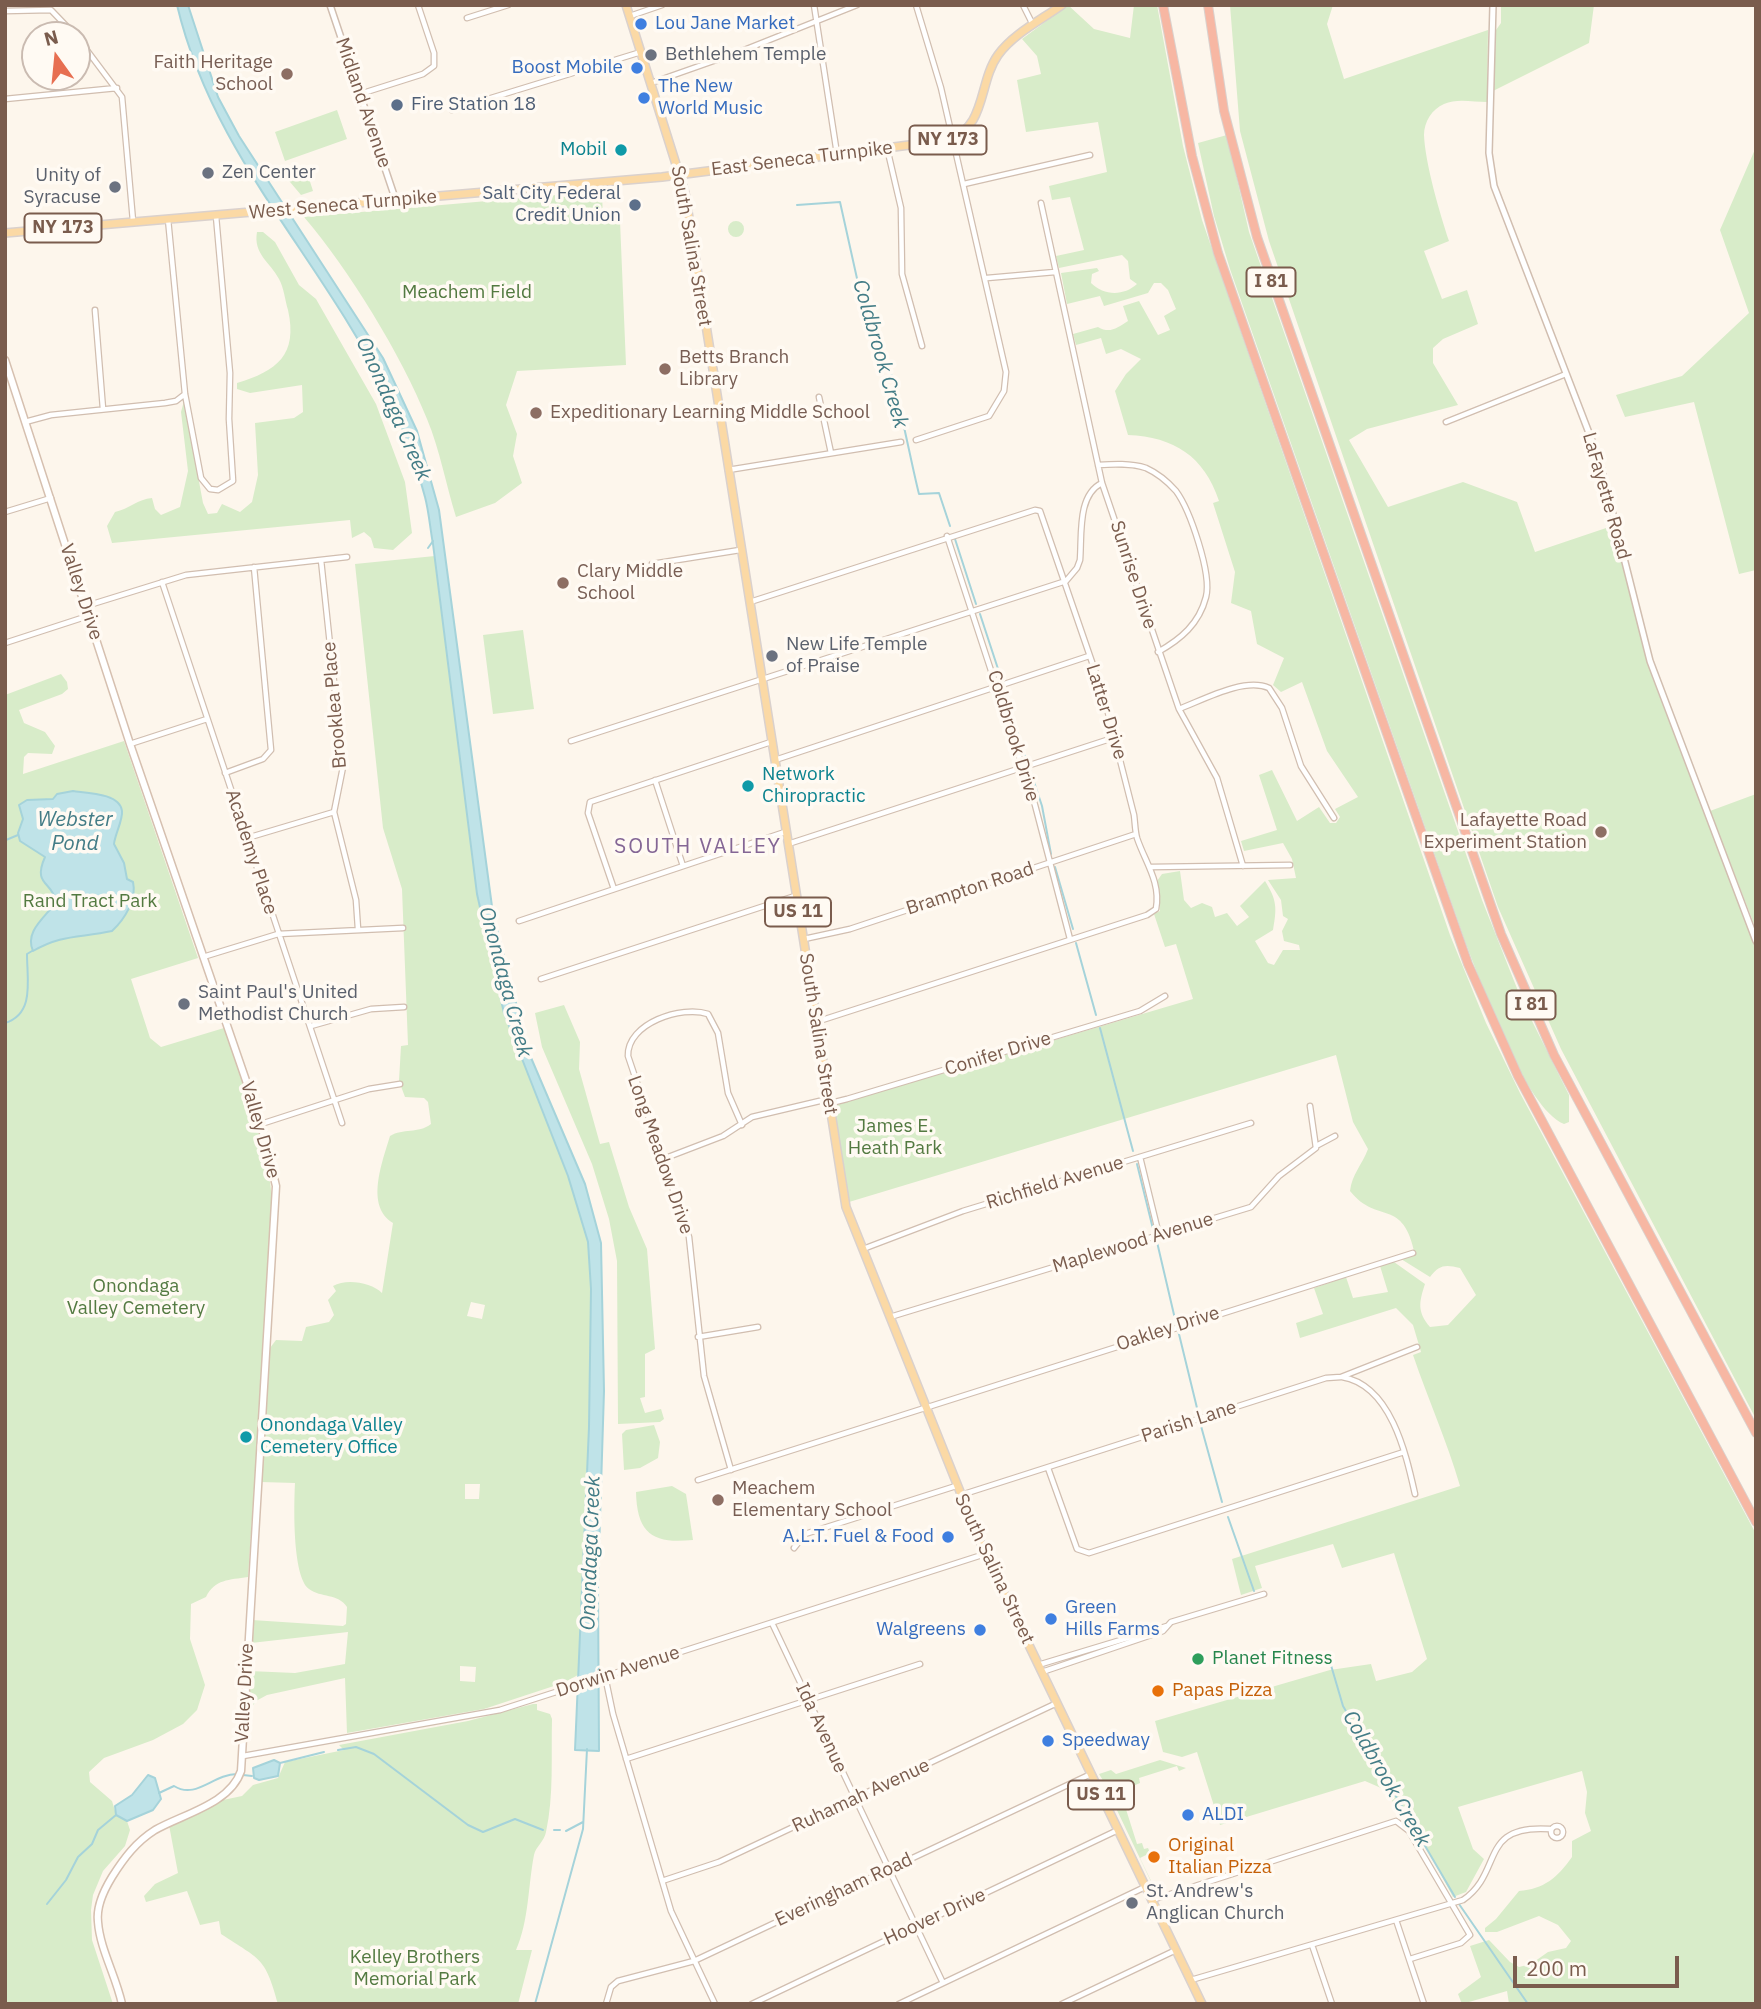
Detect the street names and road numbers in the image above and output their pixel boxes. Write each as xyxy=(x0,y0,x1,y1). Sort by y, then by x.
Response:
street label: Midland Avenue xyxy=(330,35,396,171)
road number: NY 173 xyxy=(909,125,986,154)
street label: East Seneca Turnpike xyxy=(710,137,894,181)
street label: South Salina Street xyxy=(666,164,716,328)
street label: West Seneca Turnpike xyxy=(248,185,438,225)
road number: NY 173 xyxy=(24,213,102,242)
road number: I 81 xyxy=(1246,268,1296,296)
street label: LaFayette Road xyxy=(1577,430,1635,562)
street label: Sunrise Drive xyxy=(1105,518,1161,632)
street label: Valley Drive xyxy=(55,541,107,643)
street label: Brooklea Place xyxy=(318,640,352,770)
street label: Latter Drive xyxy=(1081,661,1131,763)
street label: Coldbrook Drive xyxy=(982,667,1044,805)
street label: Academy Place xyxy=(220,786,282,918)
street label: Brampton Road xyxy=(903,858,1037,920)
road number: US 11 xyxy=(765,897,831,926)
street label: South Salina Street xyxy=(794,952,842,1116)
road number: I 81 xyxy=(1506,990,1556,1020)
street label: Conifer Drive xyxy=(942,1027,1054,1081)
street label: Long Meadow Drive xyxy=(622,1073,698,1237)
street label: Valley Drive xyxy=(235,1079,285,1181)
street label: Richfield Avenue xyxy=(983,1151,1127,1215)
street label: Maplewood Avenue xyxy=(1050,1208,1216,1278)
street label: Oakley Drive xyxy=(1114,1302,1222,1356)
street label: Parish Lane xyxy=(1139,1396,1239,1448)
street label: South Salina Street xyxy=(949,1490,1039,1648)
street label: Dorwin Avenue xyxy=(553,1641,683,1703)
street label: Valley Drive xyxy=(231,1643,259,1743)
street label: Ida Avenue xyxy=(790,1679,852,1777)
street label: Ruhamah Avenue xyxy=(789,1754,933,1838)
road number: US 11 xyxy=(1068,1780,1134,1810)
street label: Everingham Road xyxy=(772,1848,916,1932)
street label: Hoover Drive xyxy=(880,1883,990,1951)

